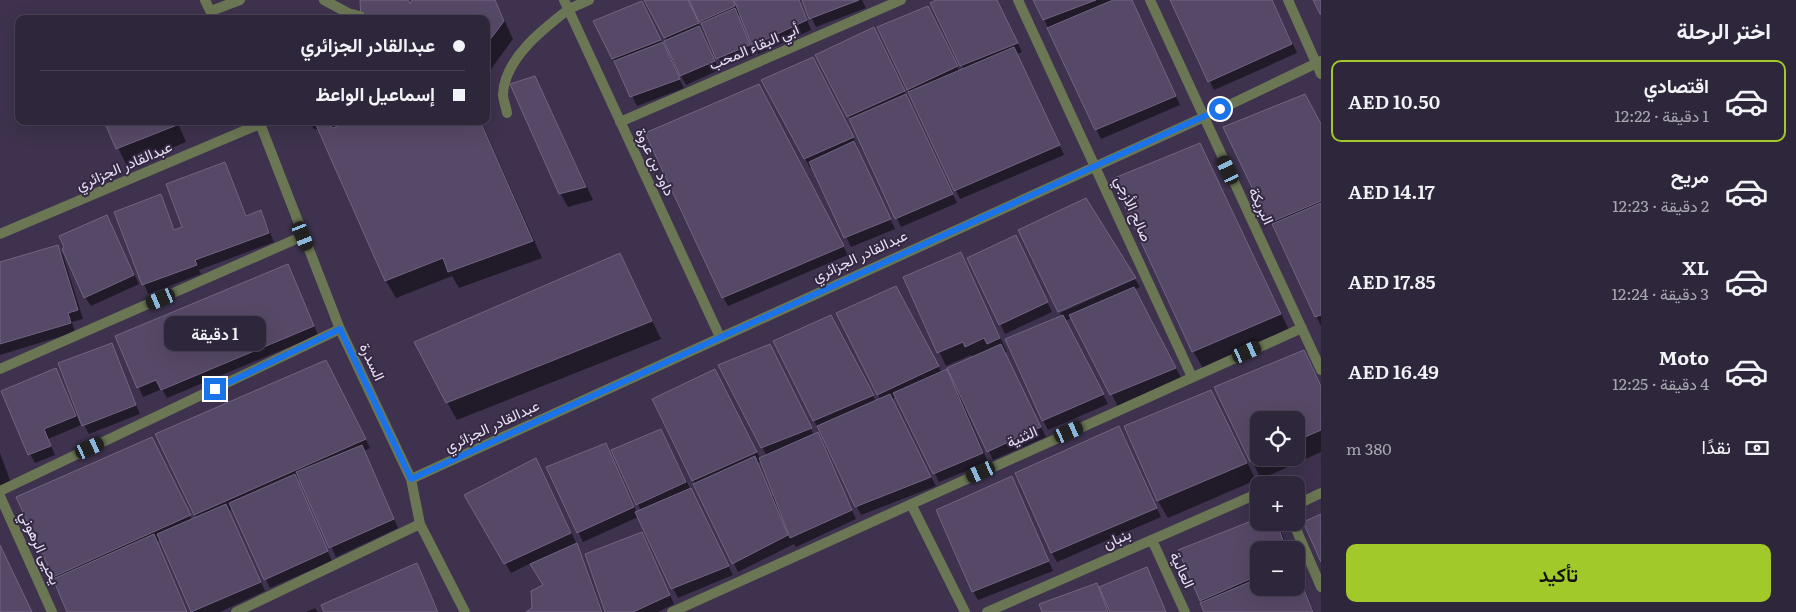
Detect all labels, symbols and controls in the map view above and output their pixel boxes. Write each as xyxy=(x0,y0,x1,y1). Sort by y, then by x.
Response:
text: اختر الرحلة xyxy=(1676,13,1771,46)
street label: أبي البقاء المحب xyxy=(705,16,804,78)
text: عبدالقادر الجزائري xyxy=(301,30,435,58)
text: اقتصادي xyxy=(1644,71,1709,99)
text: إسماعيل الواعظ xyxy=(316,79,435,107)
icon: car xyxy=(1724,79,1769,124)
text: AED 10.50 xyxy=(1348,87,1440,115)
route start xyxy=(1209,98,1231,120)
text: 1 دقيقة · 12:22 xyxy=(1614,103,1709,127)
street label: داود بن عروة xyxy=(631,124,682,199)
street label: عبدالقادر الجزائري xyxy=(72,134,177,198)
car xyxy=(1214,153,1241,187)
text: مريح xyxy=(1671,161,1709,189)
icon: car xyxy=(1724,169,1769,214)
street label: صالح الأزجي xyxy=(1107,172,1159,246)
text: AED 14.17 xyxy=(1348,177,1435,205)
street label: البريكة xyxy=(1244,183,1281,228)
text: 2 دقيقة · 12:23 xyxy=(1612,193,1709,217)
car xyxy=(290,219,315,253)
street label: عبدالقادر الجزائري xyxy=(808,222,912,289)
text: XL xyxy=(1682,253,1709,281)
icon: car xyxy=(1724,259,1769,304)
text: AED 17.85 xyxy=(1348,267,1436,295)
text: 3 دقيقة · 12:24 xyxy=(1612,281,1709,305)
car xyxy=(144,286,177,312)
callout: 1 دقيقة xyxy=(164,316,266,352)
text: 1 دقيقة xyxy=(191,321,239,345)
street label: السدرة xyxy=(355,339,392,384)
car xyxy=(1230,339,1263,365)
text: Moto xyxy=(1659,343,1709,371)
icon: car xyxy=(1724,349,1769,394)
text: AED 16.49 xyxy=(1348,357,1439,385)
text: 4 دقيقة · 12:25 xyxy=(1612,371,1709,395)
route end xyxy=(204,378,226,400)
street label: عبدالقادر الجزائري xyxy=(440,392,544,459)
map controls xyxy=(1250,411,1305,596)
button: locate xyxy=(1250,411,1305,466)
street label: الثنية xyxy=(1002,419,1041,453)
car xyxy=(1052,419,1085,445)
text: نقدًا xyxy=(1702,432,1731,460)
icon: cash xyxy=(1743,434,1771,462)
car xyxy=(73,435,106,461)
text: 380 m xyxy=(1346,436,1391,460)
car xyxy=(964,459,997,485)
button: + xyxy=(1250,476,1305,531)
street label: يحيى الرهوني xyxy=(12,507,68,589)
street label: بنبان xyxy=(1099,521,1134,554)
button: − xyxy=(1250,541,1305,596)
button: تأكيد xyxy=(1346,544,1771,602)
street label: العالية xyxy=(1165,547,1202,591)

